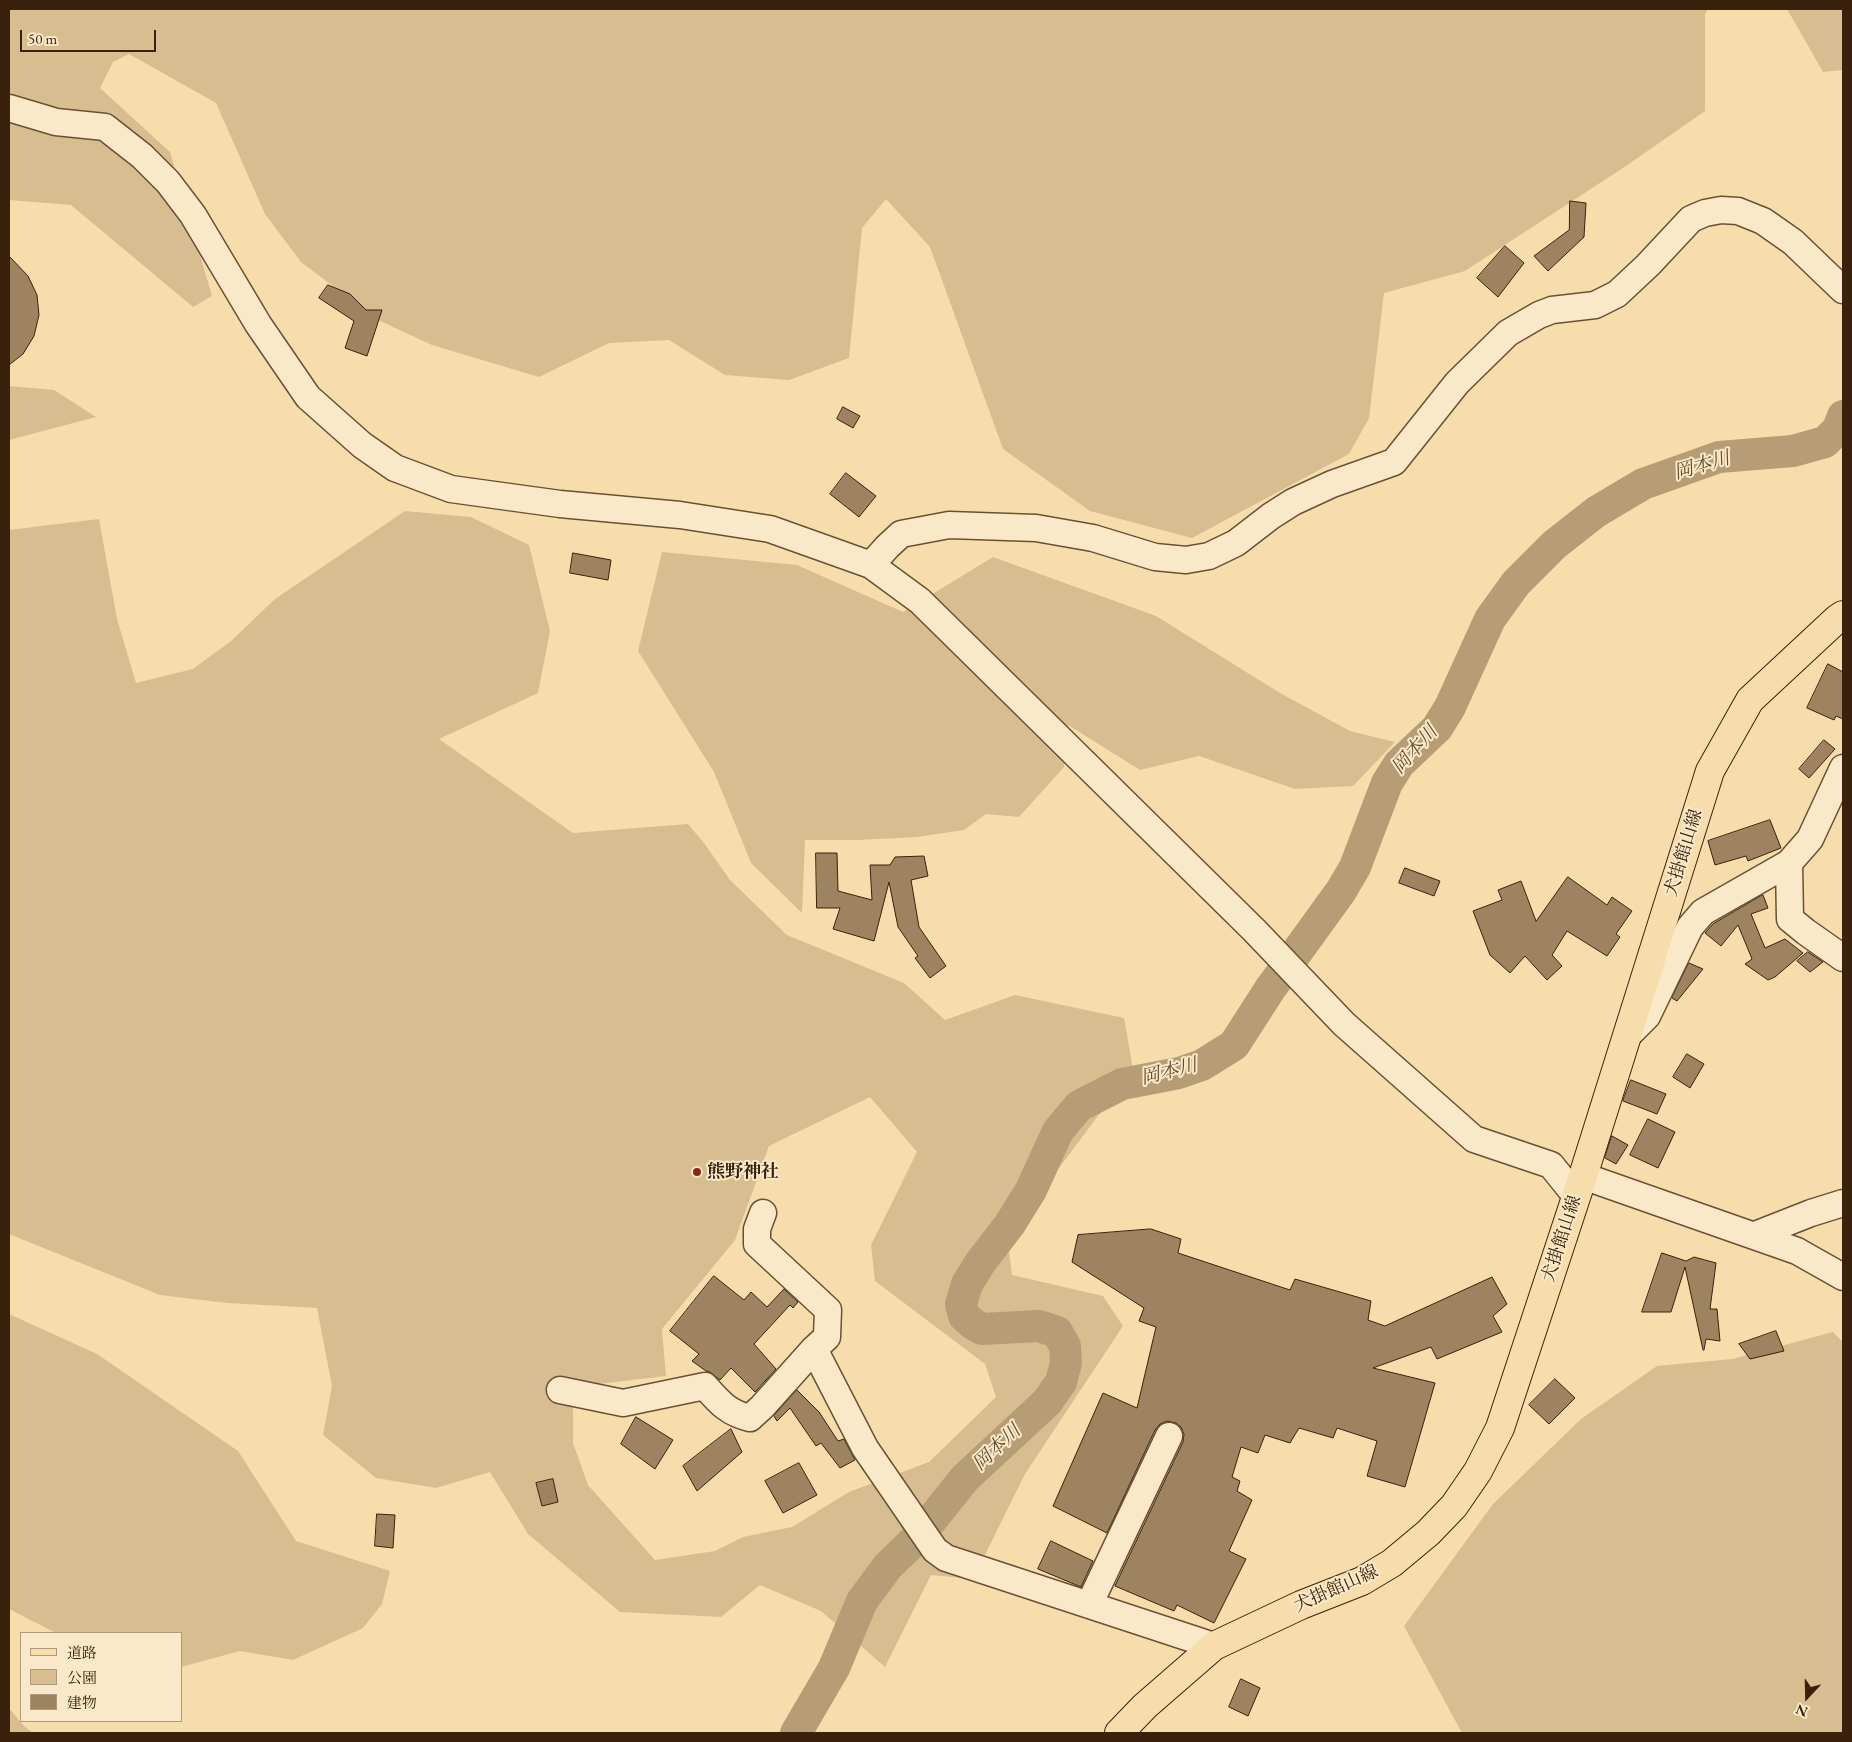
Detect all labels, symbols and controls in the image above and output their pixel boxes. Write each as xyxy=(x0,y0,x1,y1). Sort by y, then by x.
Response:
scale bar xyxy=(22,20,159,52)
text: 50 m xyxy=(28,29,57,48)
water label: 岡本川 xyxy=(1671,447,1733,485)
water label: 岡本川 xyxy=(1387,721,1443,779)
street label: 犬掛館山線 xyxy=(1661,807,1707,899)
water label: 岡本川 xyxy=(1139,1054,1199,1090)
place label: 熊野神社 xyxy=(707,1161,779,1183)
marker: 熊野神社 xyxy=(691,1166,703,1178)
street label: 犬掛館山線 xyxy=(1538,1193,1586,1285)
water label: 岡本川 xyxy=(968,1420,1026,1476)
street label: 犬掛館山線 xyxy=(1290,1561,1382,1617)
legend xyxy=(20,1632,182,1722)
text: 道路 xyxy=(67,1643,97,1662)
text: 公園 xyxy=(67,1668,97,1687)
north arrow xyxy=(1782,1672,1832,1722)
text: 建物 xyxy=(67,1693,97,1712)
text: N xyxy=(1793,1701,1810,1721)

